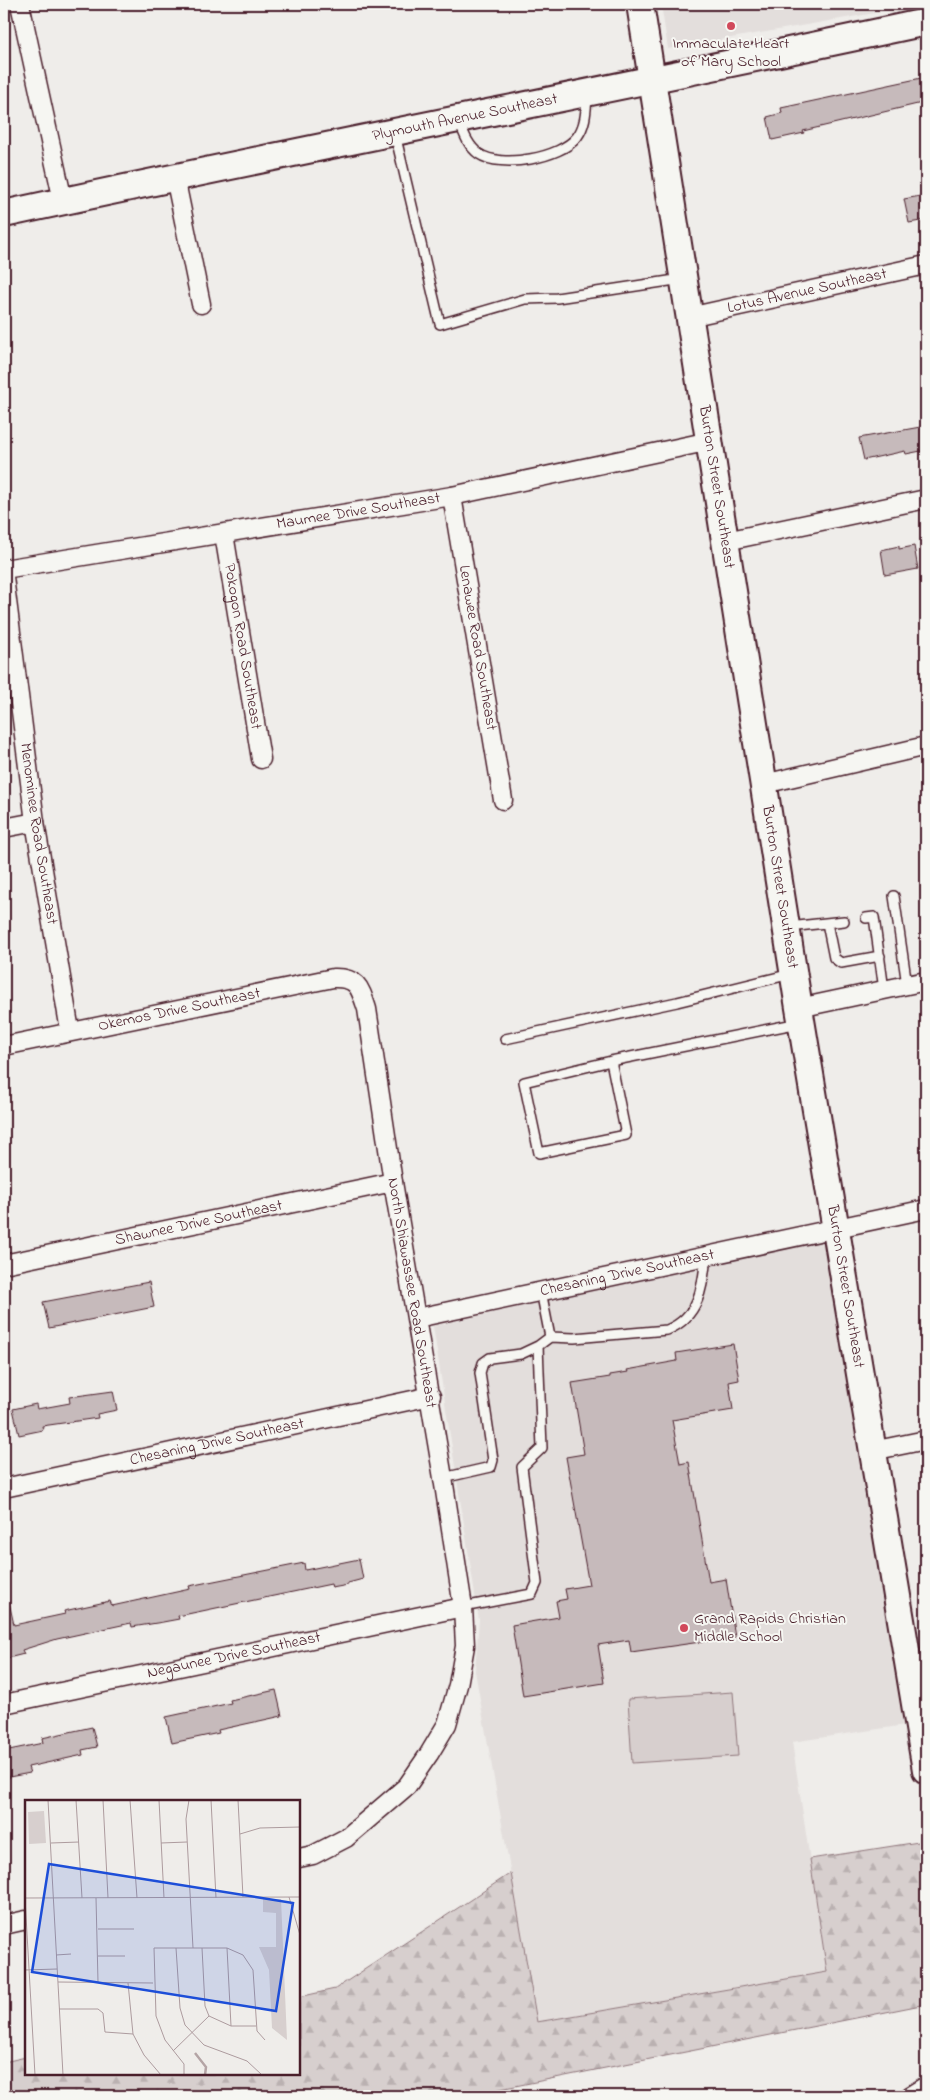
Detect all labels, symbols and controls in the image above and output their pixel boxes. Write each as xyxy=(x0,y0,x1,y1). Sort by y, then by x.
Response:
marker: Immaculate Heart of Mary School xyxy=(725,20,737,32)
place label: Immaculate Heart of Mary School xyxy=(673,32,790,74)
street label: Plymouth Avenue Southeast xyxy=(370,87,560,148)
street label: Lotus Avenue Southeast xyxy=(725,262,890,320)
street label: Burton Street Southeast xyxy=(692,403,741,571)
street label: Maumee Drive Southeast xyxy=(275,486,443,536)
street label: Pokogon Road Southeast xyxy=(217,562,268,732)
street label: Lenawee Road Southeast xyxy=(452,563,503,733)
street label: Menominee Road Southeast xyxy=(13,741,64,927)
street label: Burton Street Southeast xyxy=(755,803,805,971)
street label: Okemos Drive Southeast xyxy=(96,981,263,1038)
street label: North Shiawassee Road Southeast xyxy=(380,1176,443,1410)
street label: Shawnee Drive Southeast xyxy=(113,1193,285,1252)
street label: Burton Street Southeast xyxy=(820,1202,871,1371)
street label: Chesaning Drive Southeast xyxy=(538,1243,717,1303)
street label: Chesaning Drive Southeast xyxy=(128,1412,307,1473)
place label: Grand Rapids Christian Middle School xyxy=(694,1607,846,1649)
marker: Grand Rapids Christian Middle School xyxy=(678,1622,690,1634)
street label: Negaunee Drive Southeast xyxy=(145,1625,323,1685)
inset map xyxy=(25,1800,300,2075)

